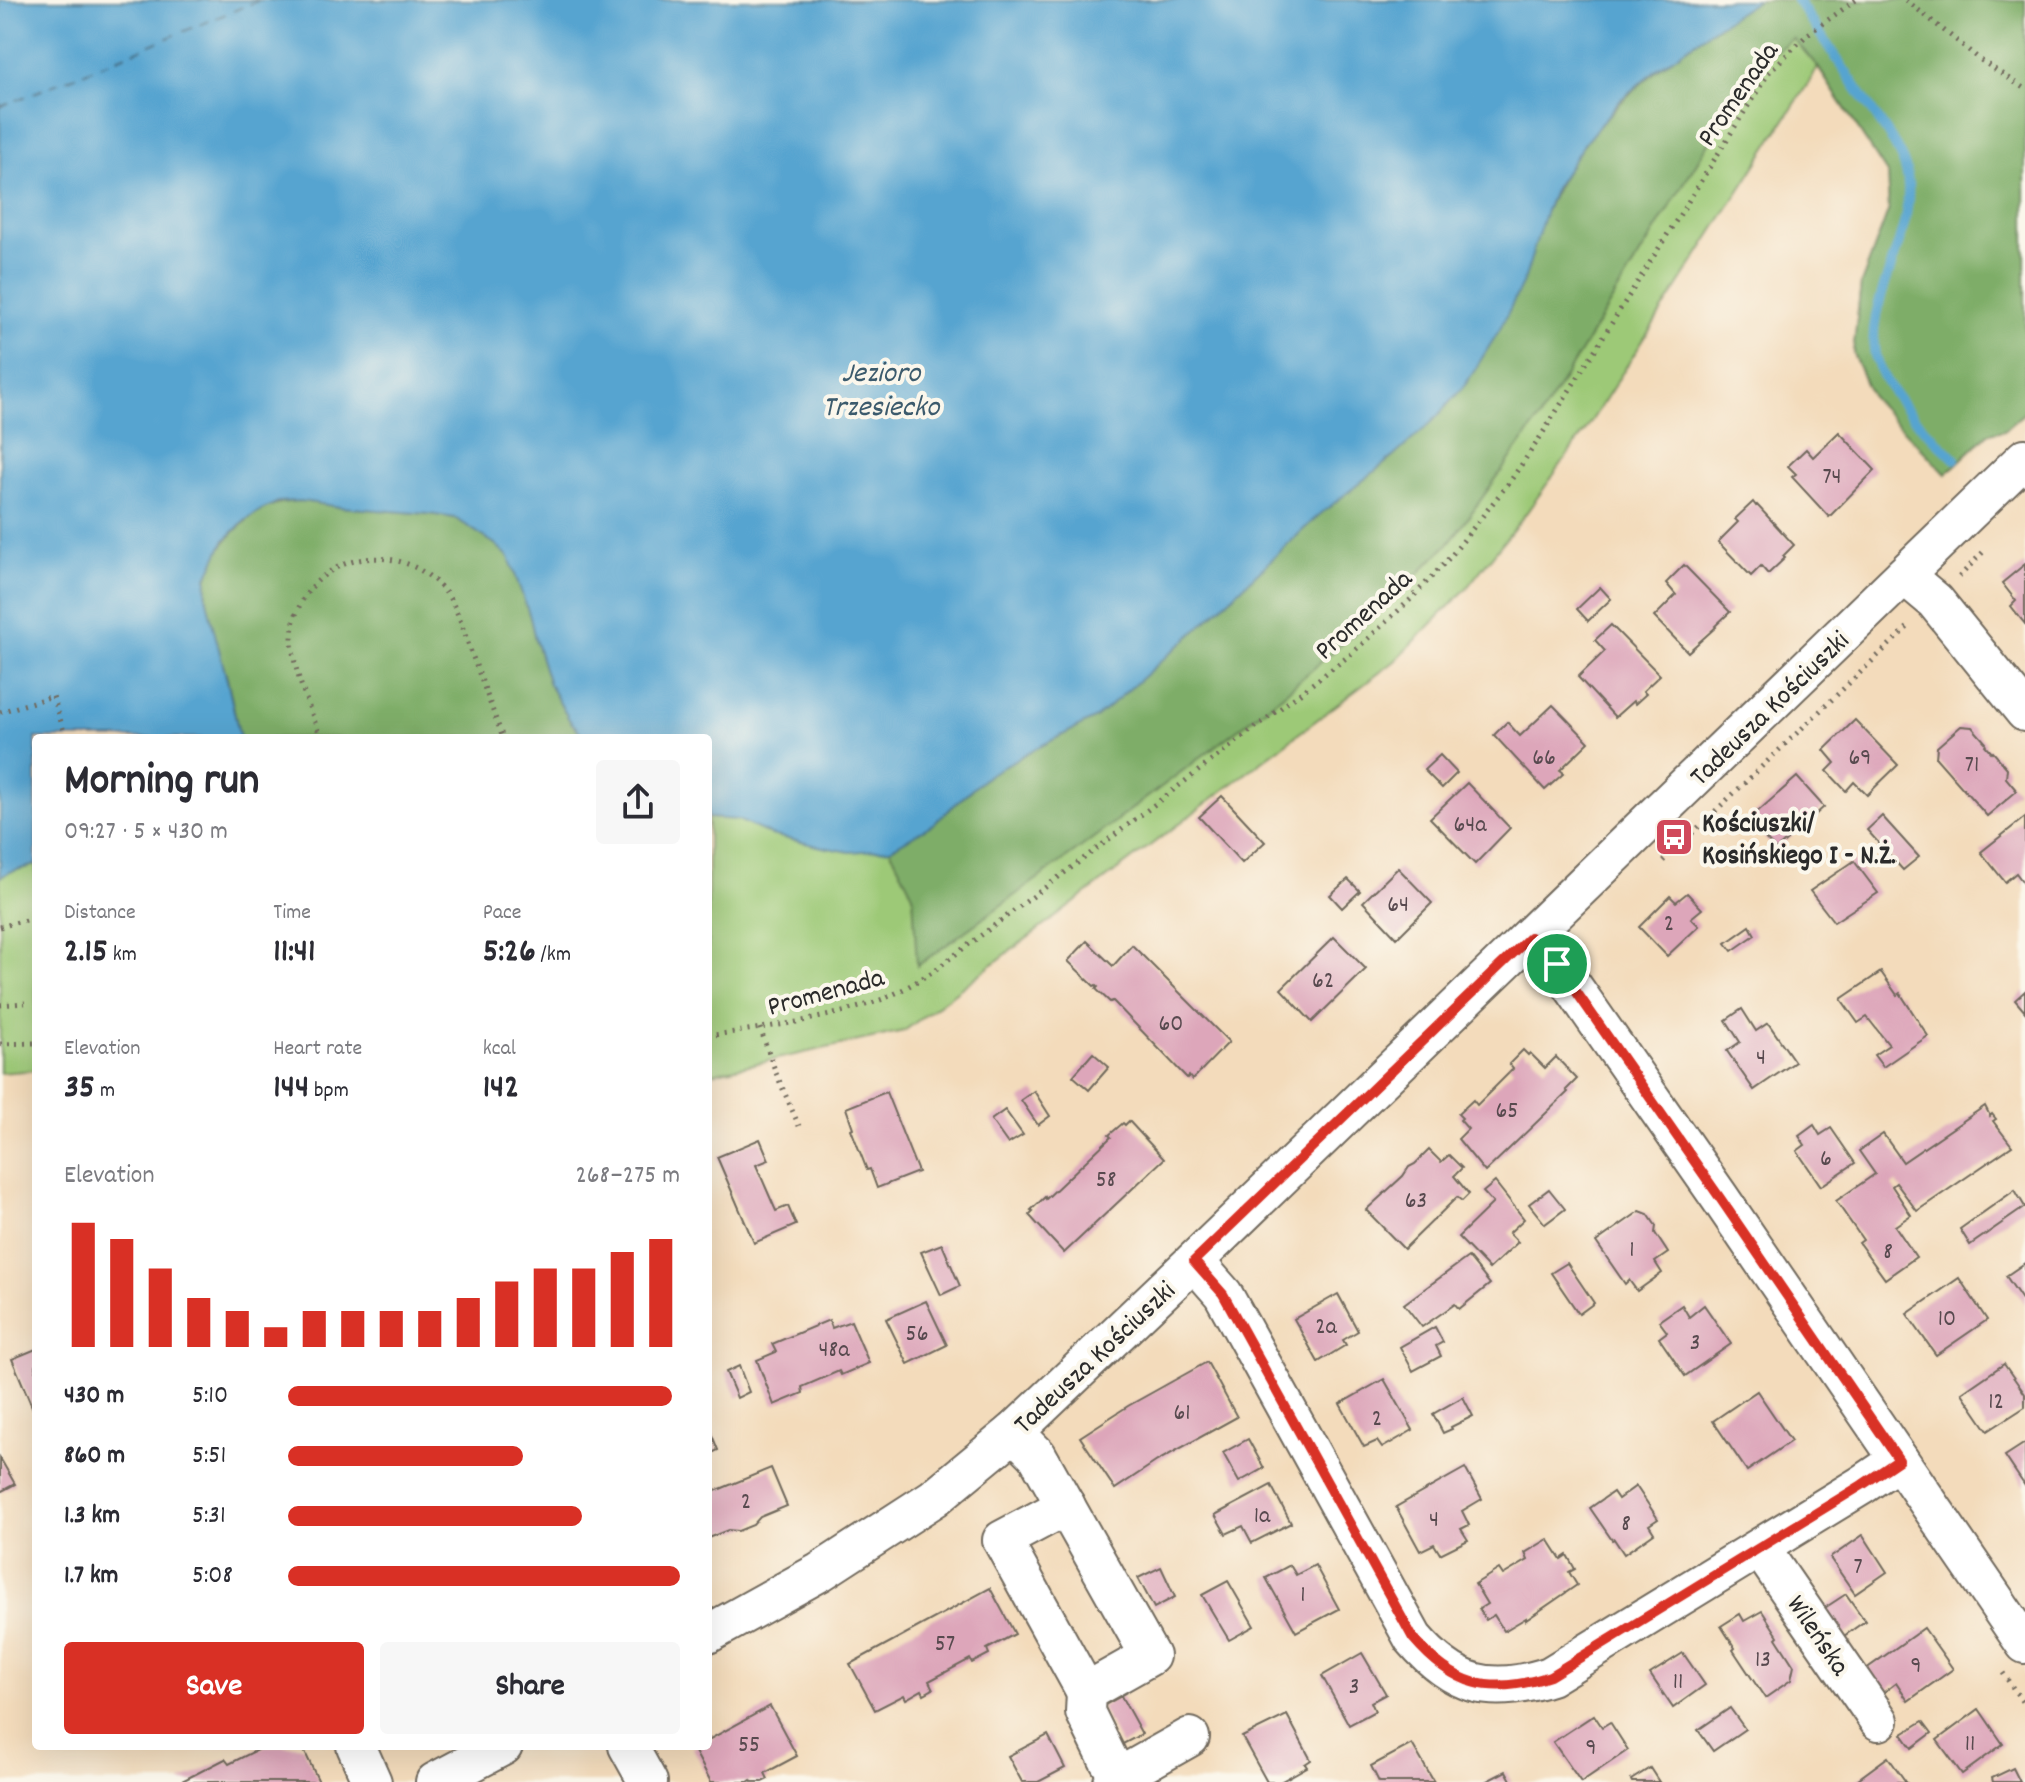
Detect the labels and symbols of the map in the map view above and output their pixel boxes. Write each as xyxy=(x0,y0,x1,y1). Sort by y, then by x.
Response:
street label: Promenada xyxy=(1689,35,1791,156)
water label: Jezioro Trzesiecko xyxy=(823,354,941,431)
house number: 74 xyxy=(1822,461,1842,495)
street label: Promenada xyxy=(1308,561,1424,672)
street label: Tadeusza Kościuszki xyxy=(1682,624,1860,798)
house number: 66 xyxy=(1532,742,1556,776)
house number: 69 xyxy=(1849,742,1871,776)
house number: 71 xyxy=(1965,749,1979,783)
place label: Kościuszki/ Kosińskiego I - N.Ż. xyxy=(1702,806,1896,878)
house number: 64a xyxy=(1454,809,1487,843)
bus stop icon: Kościuszki/ Kosińskiego I - N.Ż. xyxy=(1653,816,1695,858)
house number: 64 xyxy=(1387,889,1409,923)
house number: 2 xyxy=(1664,908,1674,942)
pin xyxy=(1523,930,1591,998)
street label: Promenada xyxy=(763,960,890,1030)
house number: 62 xyxy=(1312,965,1334,999)
house number: 60 xyxy=(1159,1008,1183,1042)
house number: 4 xyxy=(1756,1042,1766,1076)
house number: 65 xyxy=(1496,1095,1518,1129)
house number: 6 xyxy=(1820,1143,1832,1177)
house number: 58 xyxy=(1096,1164,1116,1198)
house number: 63 xyxy=(1405,1185,1427,1219)
house number: 1 xyxy=(1629,1234,1635,1268)
house number: 8 xyxy=(1883,1236,1893,1270)
street label: Tadeusza Kościuszki xyxy=(1006,1274,1186,1445)
house number: 10 xyxy=(1938,1303,1956,1337)
house number: 2a xyxy=(1315,1311,1338,1345)
house number: 56 xyxy=(906,1318,928,1352)
house number: 3 xyxy=(1690,1327,1700,1361)
house number: 48a xyxy=(819,1334,850,1368)
house number: 12 xyxy=(1988,1386,2004,1420)
house number: 61 xyxy=(1173,1397,1191,1431)
house number: 2 xyxy=(1372,1403,1382,1437)
house number: 2 xyxy=(741,1486,751,1520)
house number: 1a xyxy=(1254,1500,1271,1534)
house number: 4 xyxy=(1429,1504,1439,1538)
house number: 8 xyxy=(1621,1508,1631,1542)
house number: 7 xyxy=(1853,1551,1863,1585)
house number: 1 xyxy=(1300,1579,1306,1613)
street label: Wileńska xyxy=(1774,1588,1858,1686)
house number: 57 xyxy=(935,1628,955,1662)
house number: 13 xyxy=(1755,1644,1771,1678)
house number: 9 xyxy=(1911,1650,1922,1684)
house number: 11 xyxy=(1673,1666,1683,1700)
house number: 3 xyxy=(1349,1671,1359,1705)
house number: 11 xyxy=(1965,1728,1975,1762)
house number: 55 xyxy=(738,1729,760,1763)
house number: 9 xyxy=(1586,1732,1597,1766)

